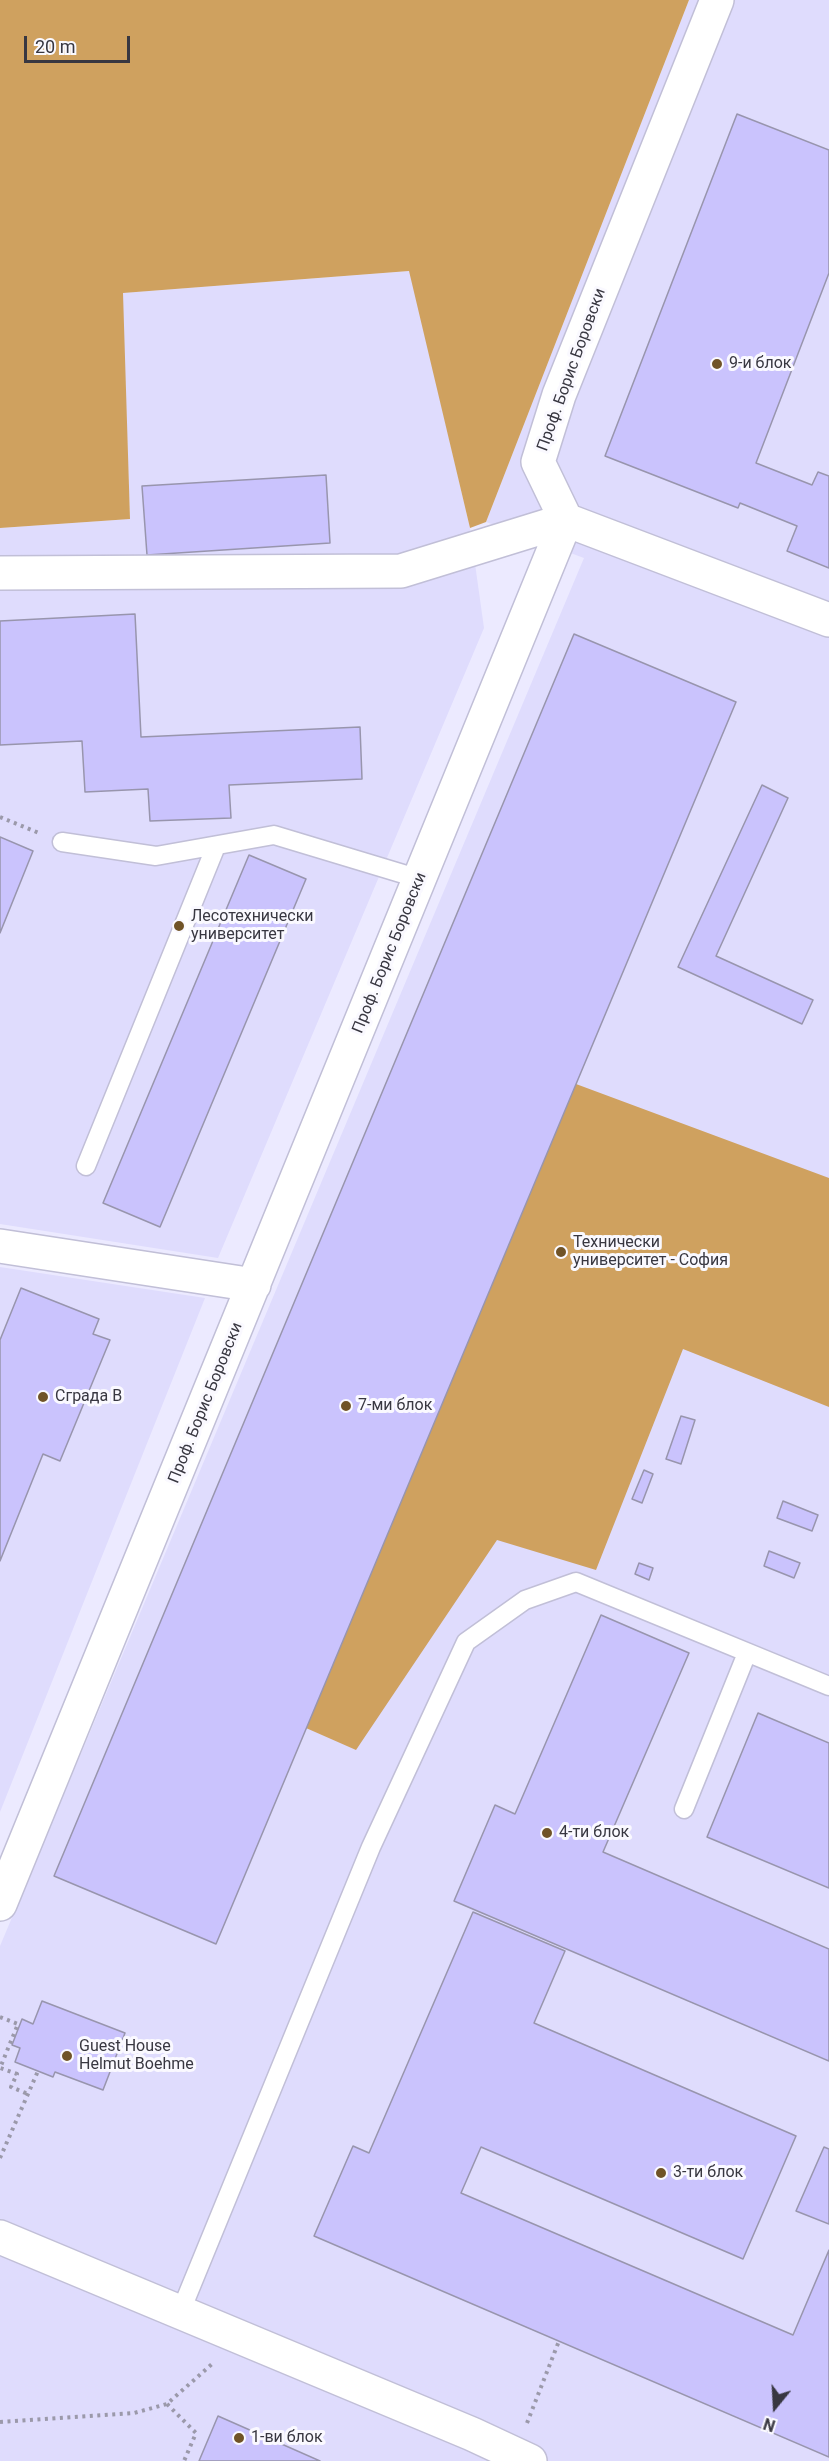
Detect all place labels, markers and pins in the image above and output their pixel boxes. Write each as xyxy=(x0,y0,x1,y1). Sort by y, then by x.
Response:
place label: 9-и блок xyxy=(729,354,791,374)
marker: 9-и блок xyxy=(710,357,724,371)
place label: Лесотехнически университет xyxy=(191,907,314,945)
marker: Лесотехнически университет xyxy=(172,919,186,933)
place label: Технически университет - София xyxy=(573,1233,728,1271)
marker: Технически университет - София xyxy=(554,1245,568,1259)
place label: Сграда В xyxy=(55,1387,122,1407)
marker: Сграда В xyxy=(36,1390,50,1404)
place label: 7-ми блок xyxy=(358,1396,432,1416)
marker: 7-ми блок xyxy=(339,1399,353,1413)
place label: 4-ти блок xyxy=(559,1823,629,1843)
marker: 4-ти блок xyxy=(540,1826,554,1840)
place label: Guest House Helmut Boehme xyxy=(79,2037,194,2075)
marker: Guest House Helmut Boehme xyxy=(60,2049,74,2063)
place label: 3-ти блок xyxy=(673,2163,743,2183)
marker: 3-ти блок xyxy=(654,2166,668,2180)
place label: 1-ви блок xyxy=(251,2428,323,2448)
marker: 1-ви блок xyxy=(232,2431,246,2445)

